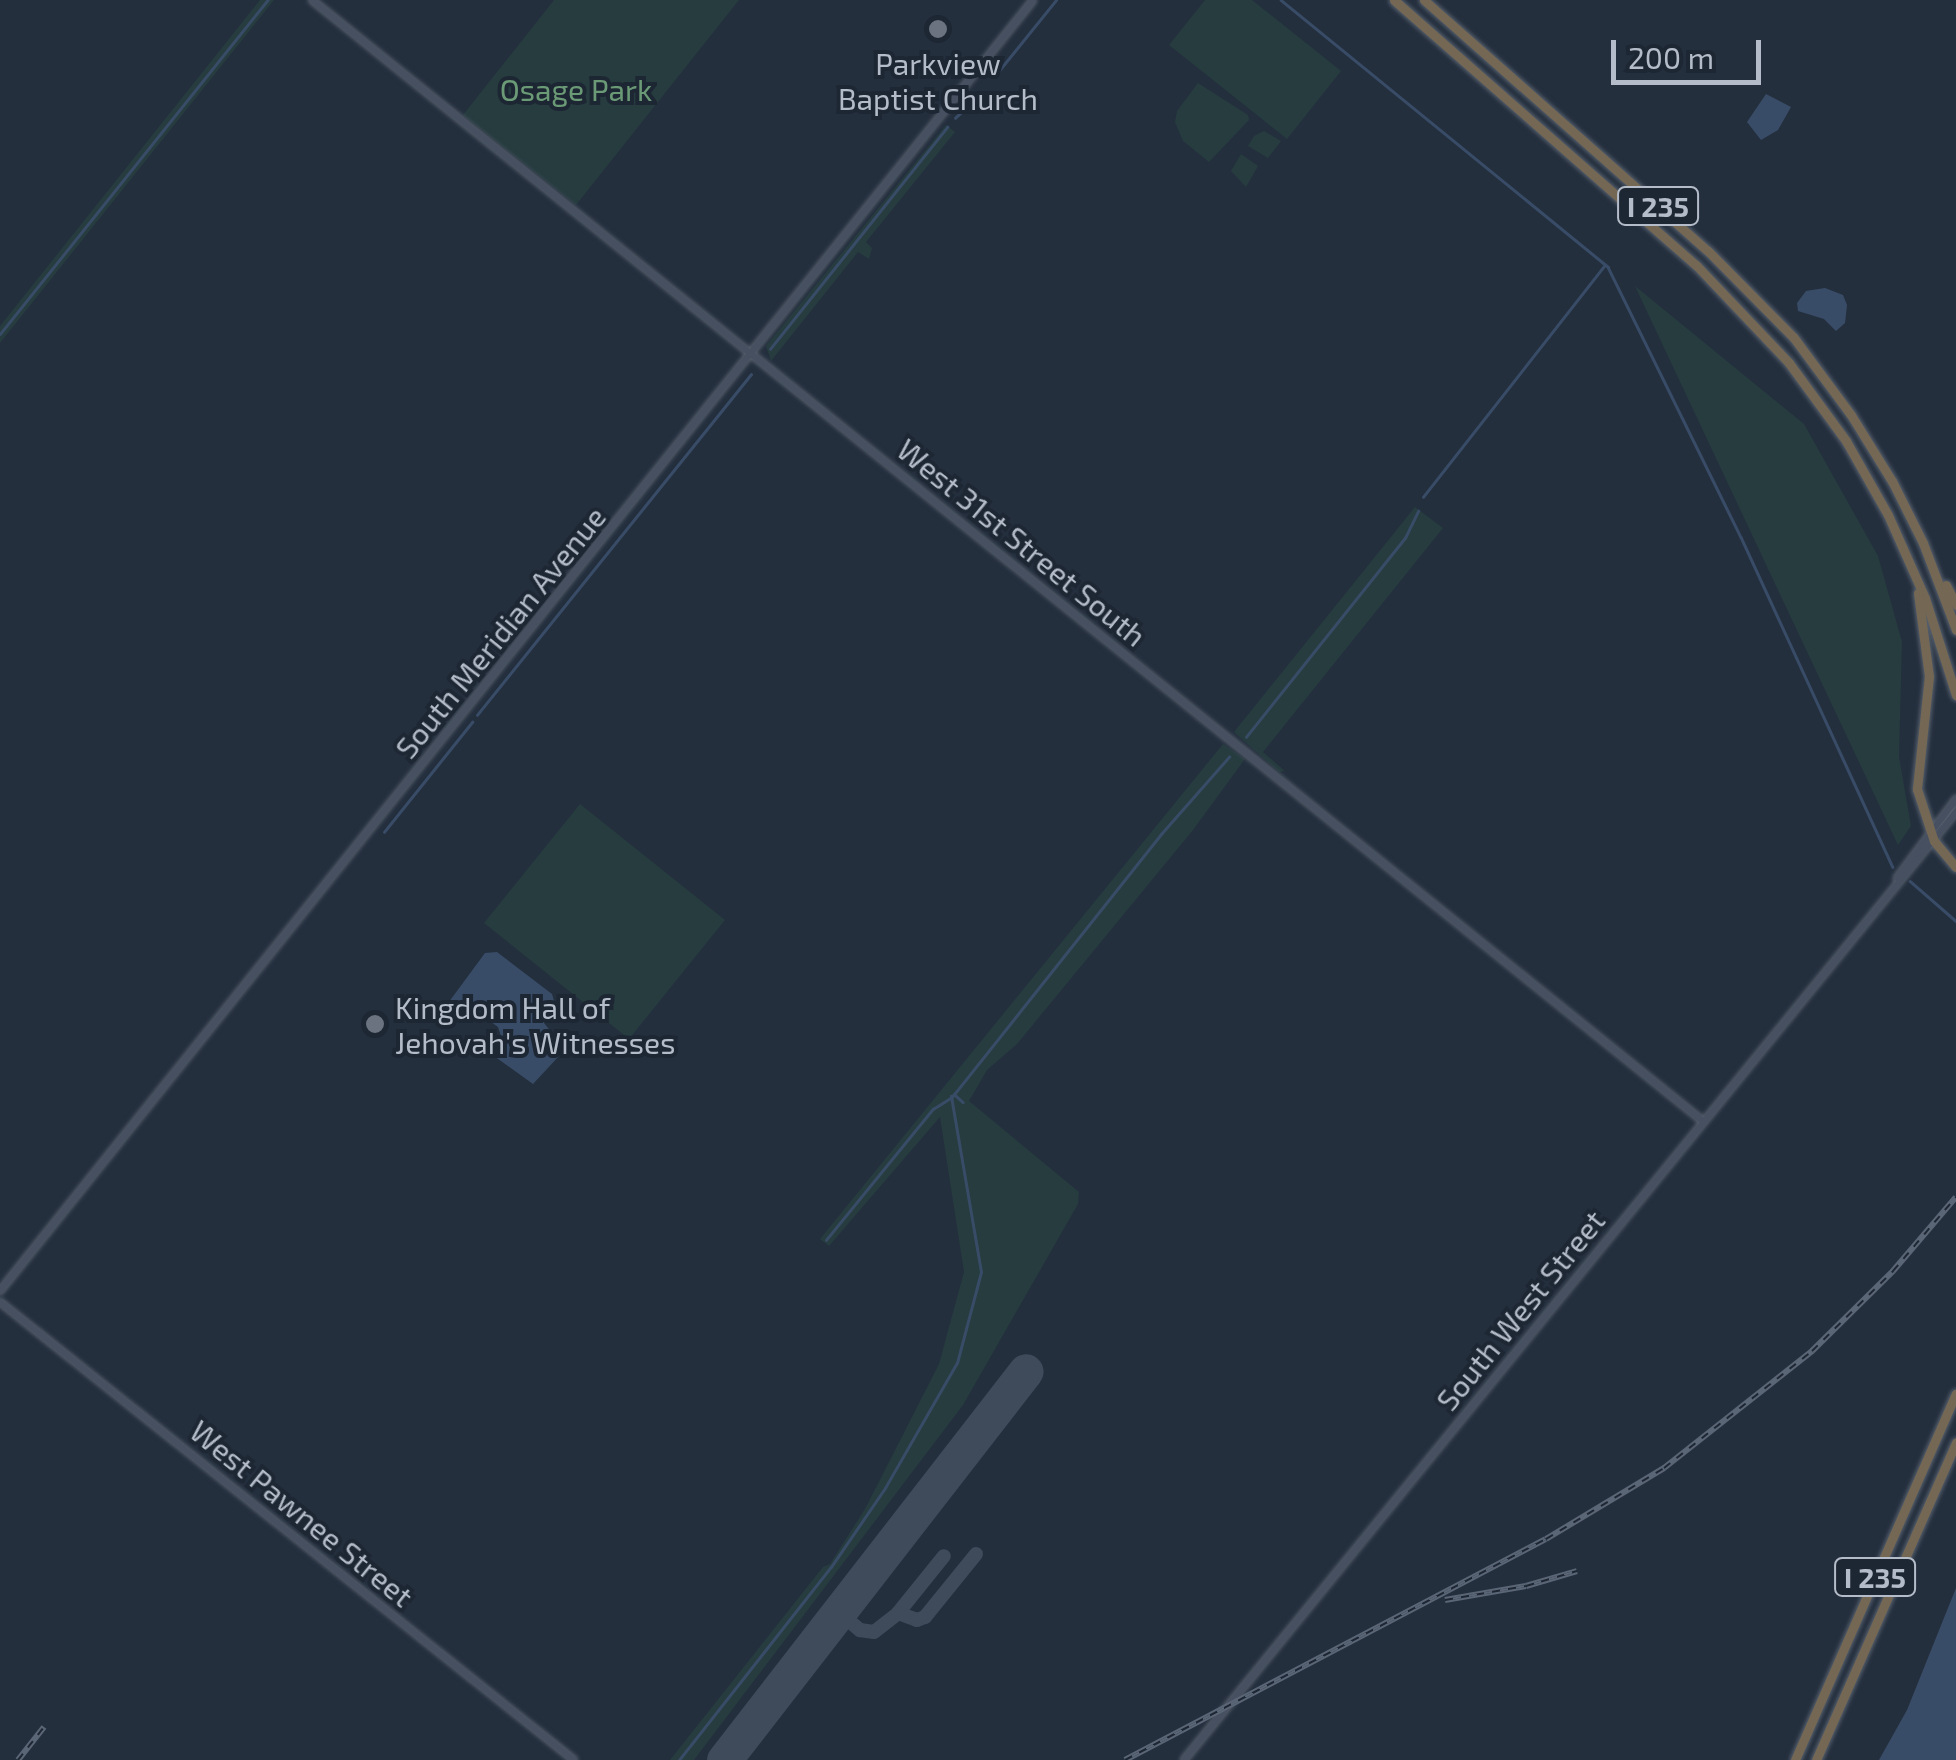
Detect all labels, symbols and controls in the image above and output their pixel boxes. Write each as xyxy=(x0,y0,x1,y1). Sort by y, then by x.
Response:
marker: Parkview Baptist Church xyxy=(927,18,949,40)
scale bar xyxy=(1616,20,1766,82)
text: 200 m xyxy=(1628,39,1714,75)
place label: Parkview Baptist Church xyxy=(838,45,1038,116)
park label: Osage Park xyxy=(500,71,652,107)
road number: I 235 xyxy=(1616,183,1700,229)
street label: West 31st Street South xyxy=(891,431,1153,653)
street label: South Meridian Avenue xyxy=(387,499,613,765)
place label: Kingdom Hall of Jehovah's Witnesses xyxy=(395,989,676,1060)
marker: Kingdom Hall of Jehovah's Witnesses xyxy=(364,1013,386,1035)
street label: South West Street xyxy=(1428,1203,1612,1417)
street label: West Pawnee Street xyxy=(183,1412,421,1614)
road number: I 235 xyxy=(1832,1554,1918,1600)

